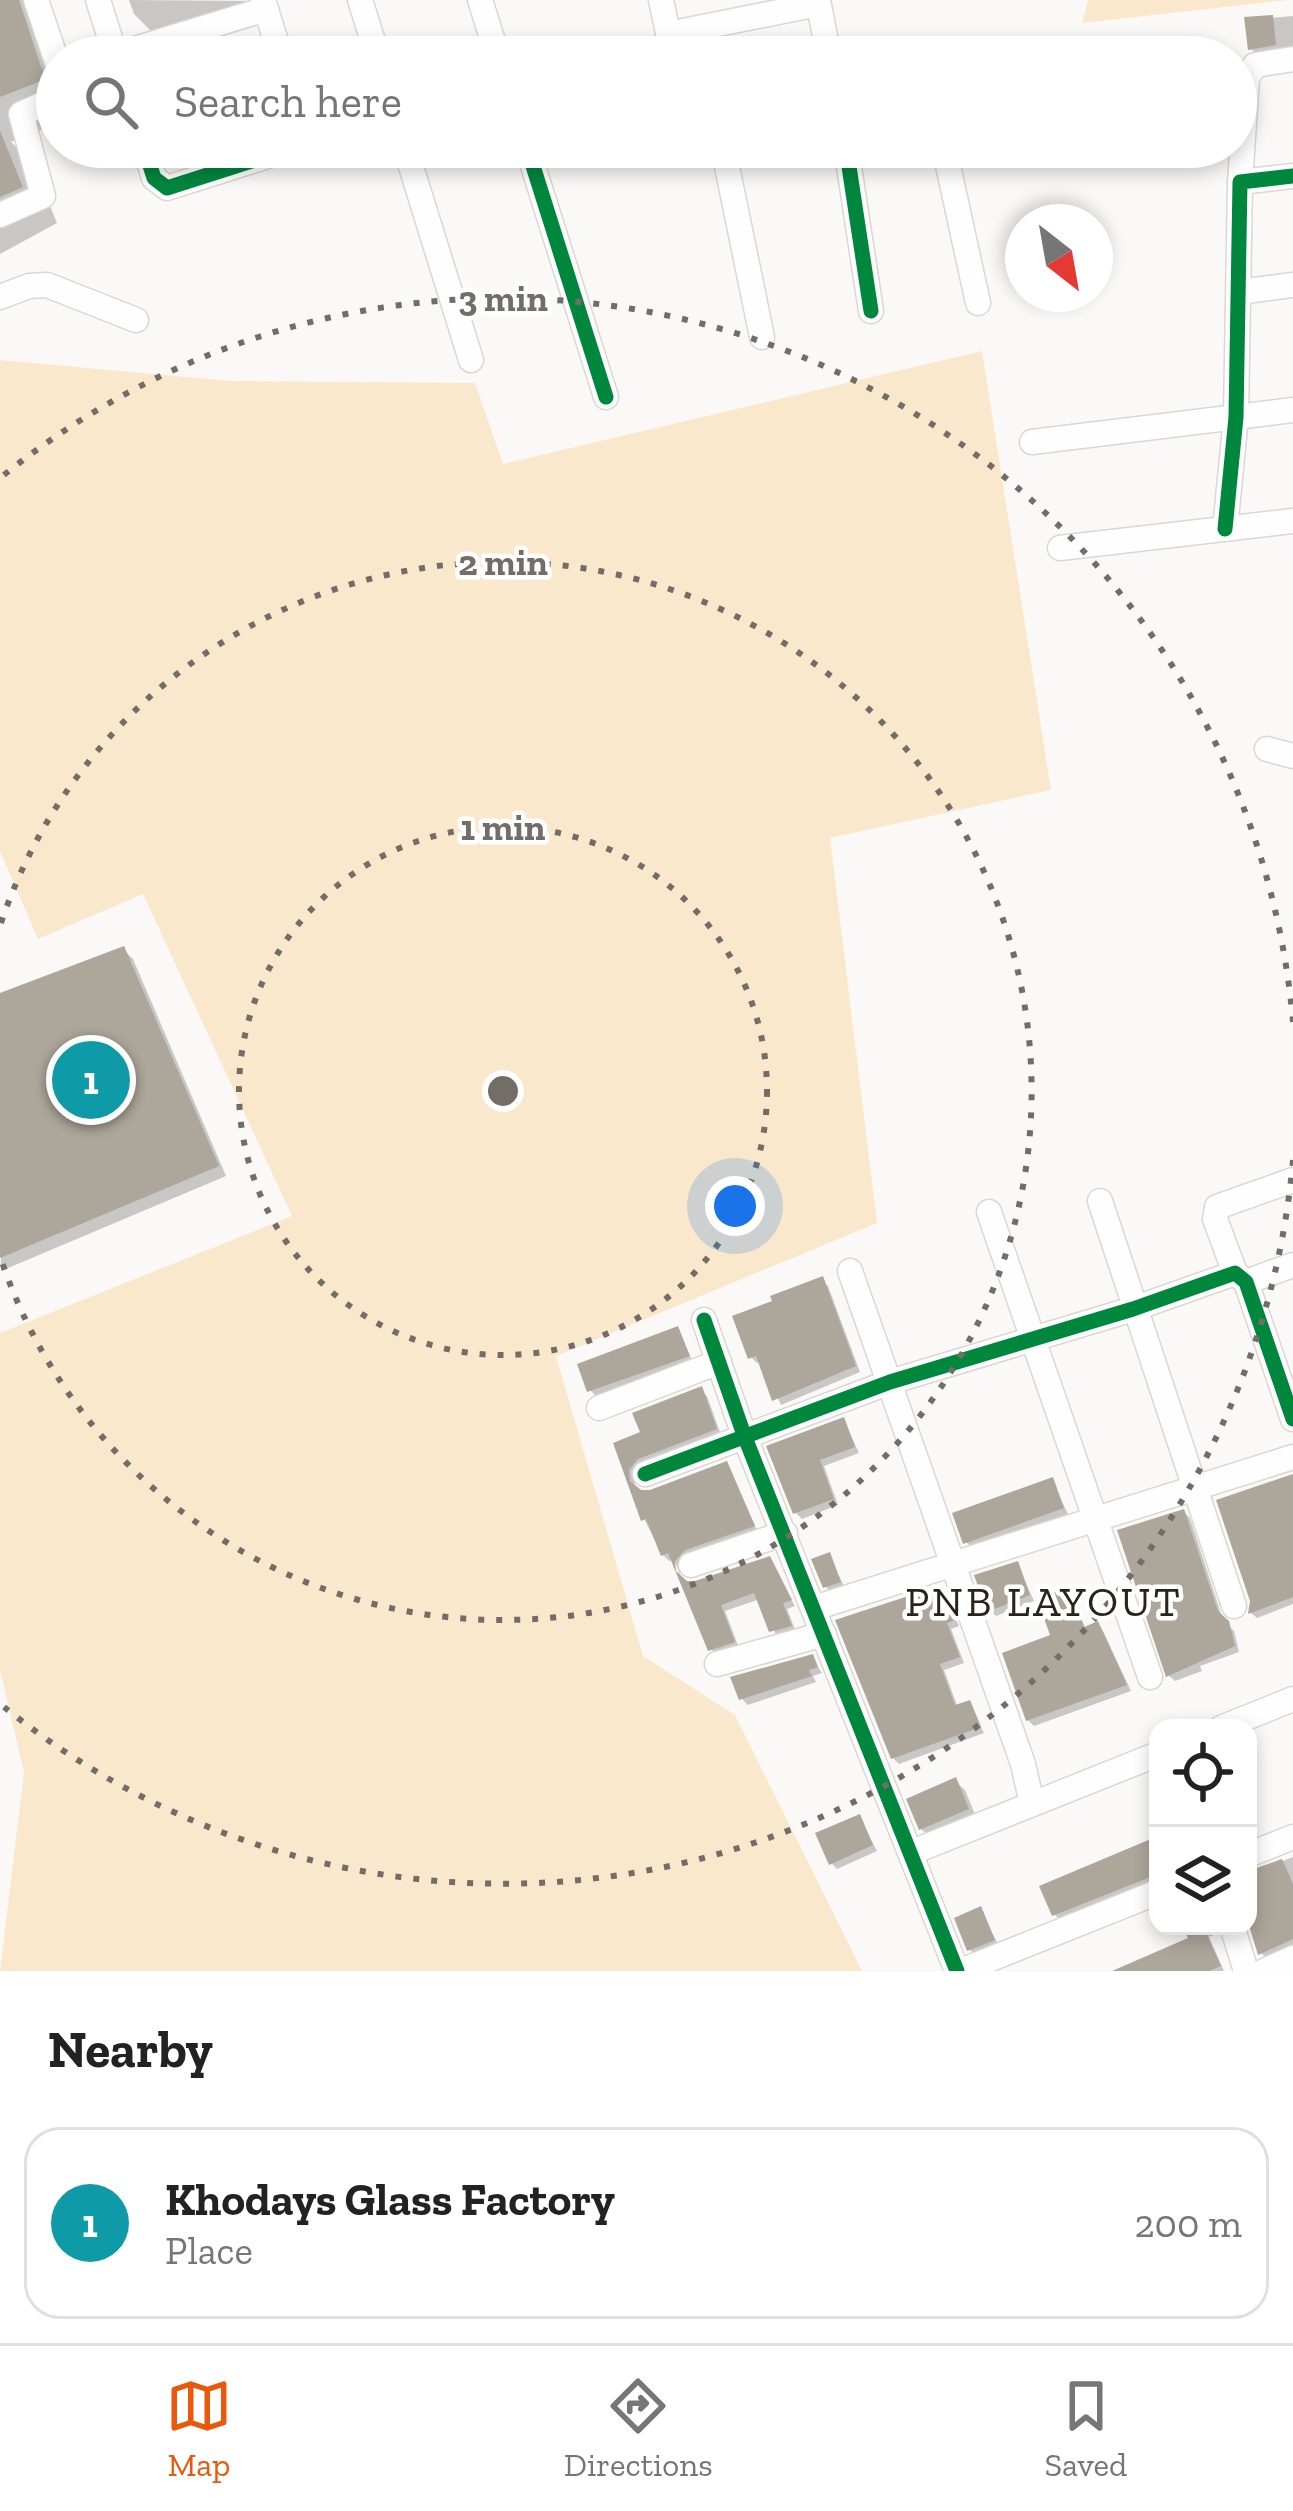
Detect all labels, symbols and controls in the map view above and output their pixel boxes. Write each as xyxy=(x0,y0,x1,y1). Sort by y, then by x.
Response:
search box xyxy=(36,36,1257,168)
icon: search xyxy=(78,69,144,135)
text: Search here xyxy=(174,75,402,129)
north arrow xyxy=(1005,204,1113,312)
text: 3 min xyxy=(458,277,548,320)
text: 2 min xyxy=(458,541,548,584)
text: 1 min xyxy=(461,806,545,849)
pin: 1 xyxy=(52,1035,130,1125)
centre of rings xyxy=(482,1070,524,1112)
your location xyxy=(705,1176,765,1236)
district label: PNB LAYOUT xyxy=(905,1576,1183,1627)
map controls xyxy=(1149,1719,1257,1935)
button: locate xyxy=(1149,1719,1257,1827)
button: layers xyxy=(1149,1827,1257,1935)
text: Nearby xyxy=(48,2019,213,2080)
text: Khodays Glass Factory xyxy=(165,2173,615,2227)
text: 1 xyxy=(82,2200,98,2247)
text: 200 m xyxy=(1134,2200,1242,2247)
text: Place xyxy=(165,2227,253,2274)
tab: Map xyxy=(166,2373,232,2484)
tab: Directions xyxy=(564,2373,713,2484)
tab: Saved xyxy=(1044,2373,1127,2484)

